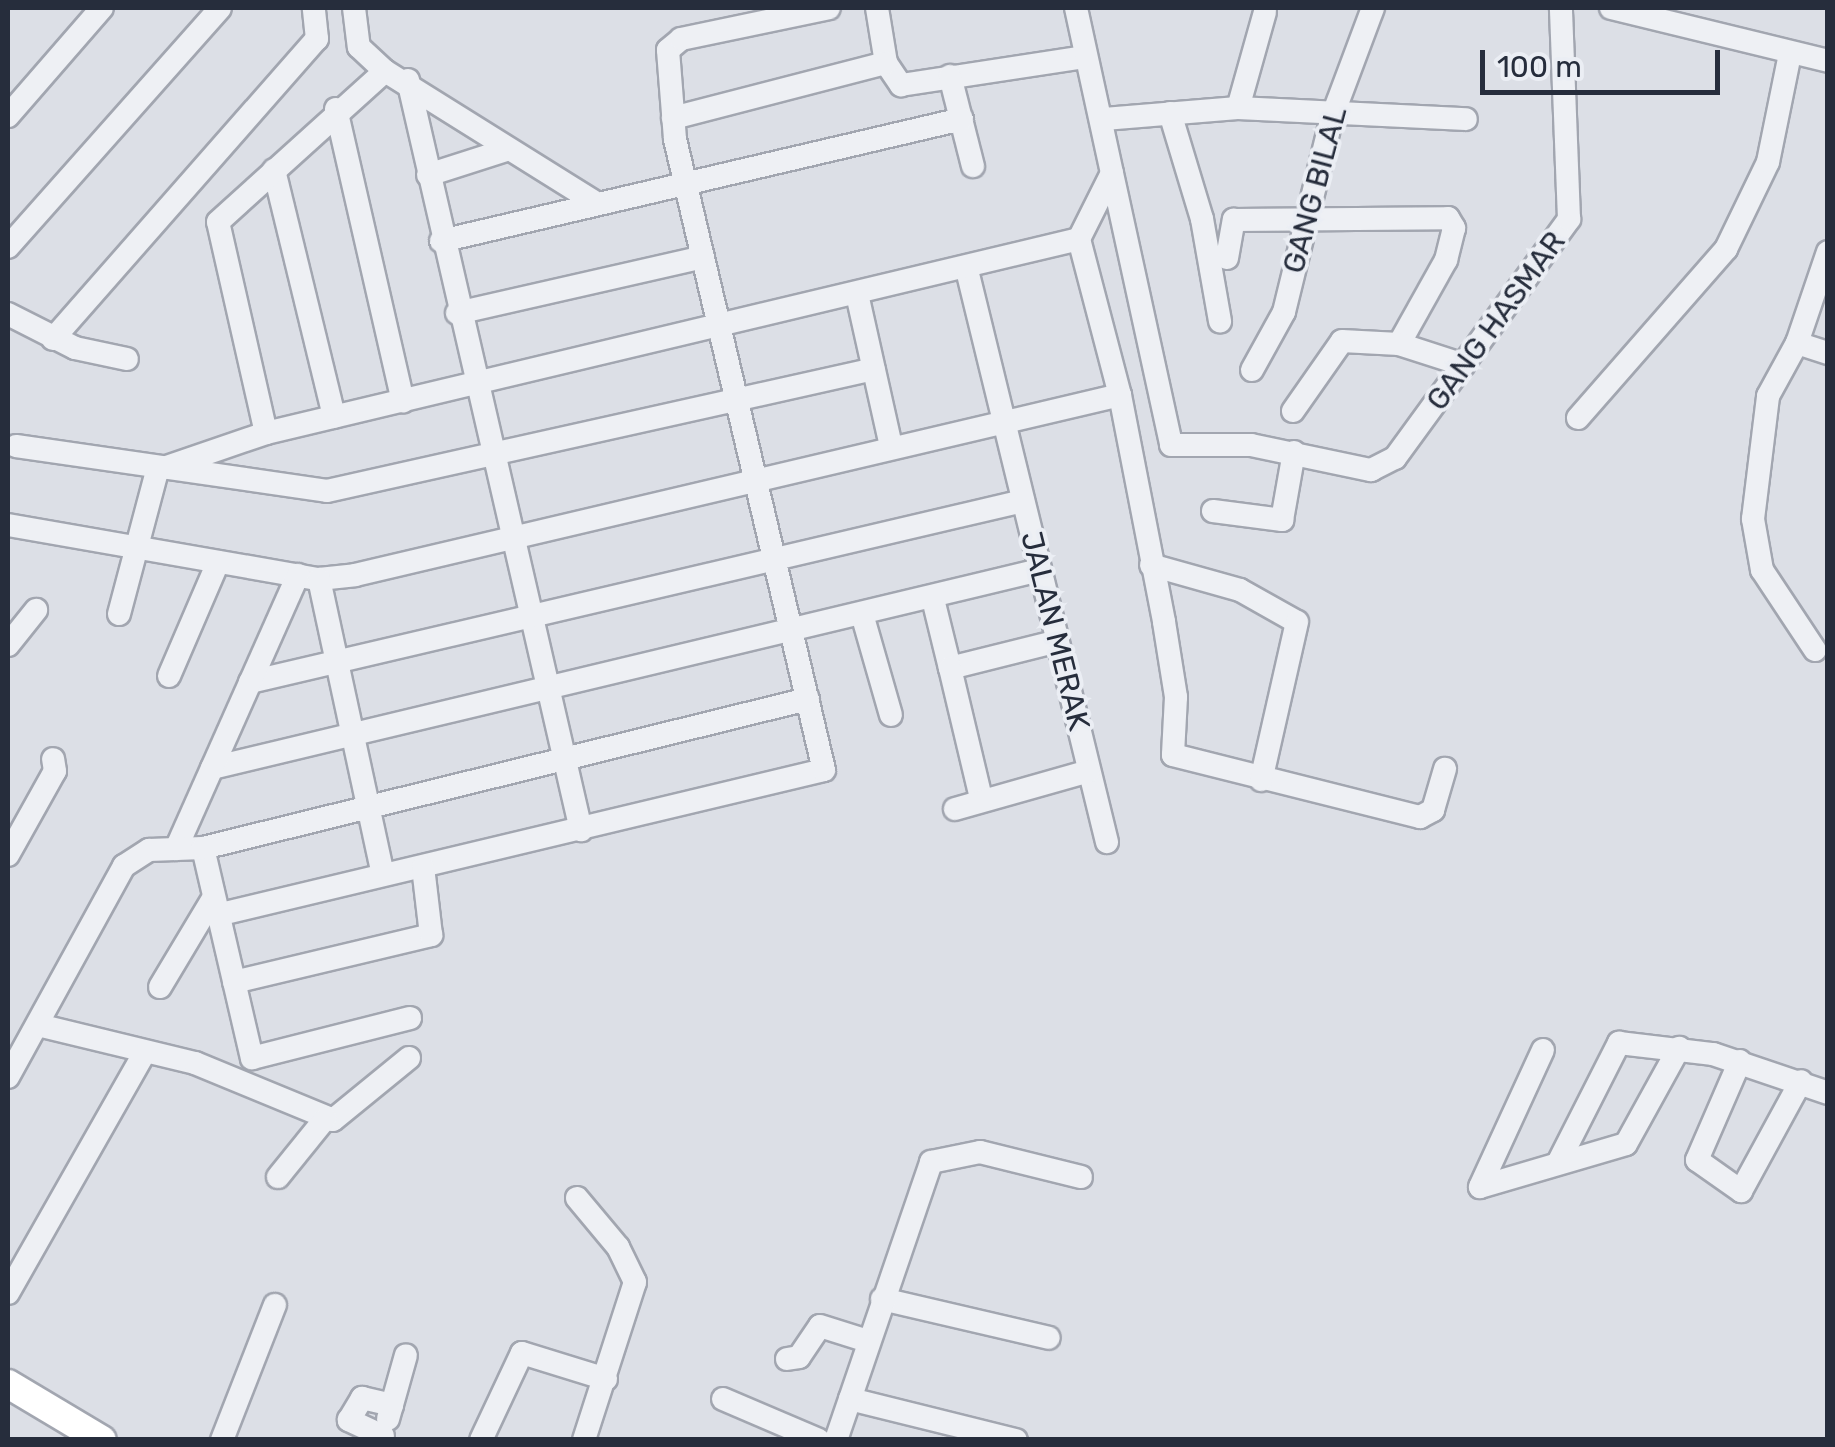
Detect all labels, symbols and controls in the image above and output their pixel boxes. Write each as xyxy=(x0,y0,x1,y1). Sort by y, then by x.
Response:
scale bar xyxy=(1485,30,1725,92)
text: 100 m xyxy=(1497,49,1582,85)
street label: GANG BILAL xyxy=(1276,103,1354,277)
street label: GANG HASMAR xyxy=(1419,225,1573,417)
street label: JALAN MERAK xyxy=(1013,528,1097,734)

